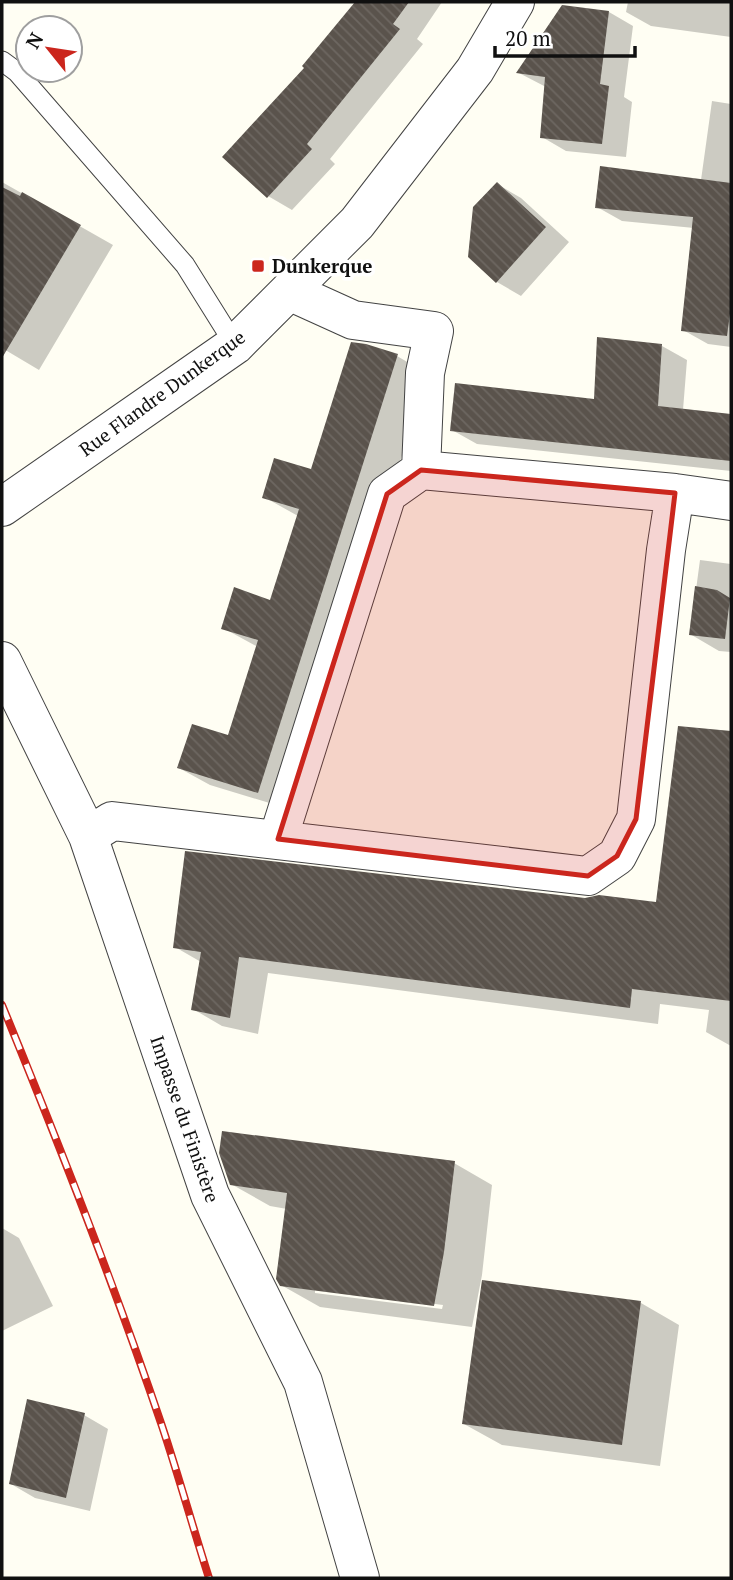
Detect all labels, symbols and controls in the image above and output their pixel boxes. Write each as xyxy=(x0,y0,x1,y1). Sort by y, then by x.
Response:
north arrow xyxy=(14,14,84,84)
scale bar xyxy=(495,14,635,58)
text: 20 m xyxy=(505,24,551,52)
text: N xyxy=(19,27,49,53)
place label: Dunkerque xyxy=(272,253,372,278)
marker: Dunkerque xyxy=(250,258,266,274)
street label: Rue Flandre Dunkerque xyxy=(74,324,250,461)
street label: Impasse du Finistère xyxy=(145,1032,226,1206)

